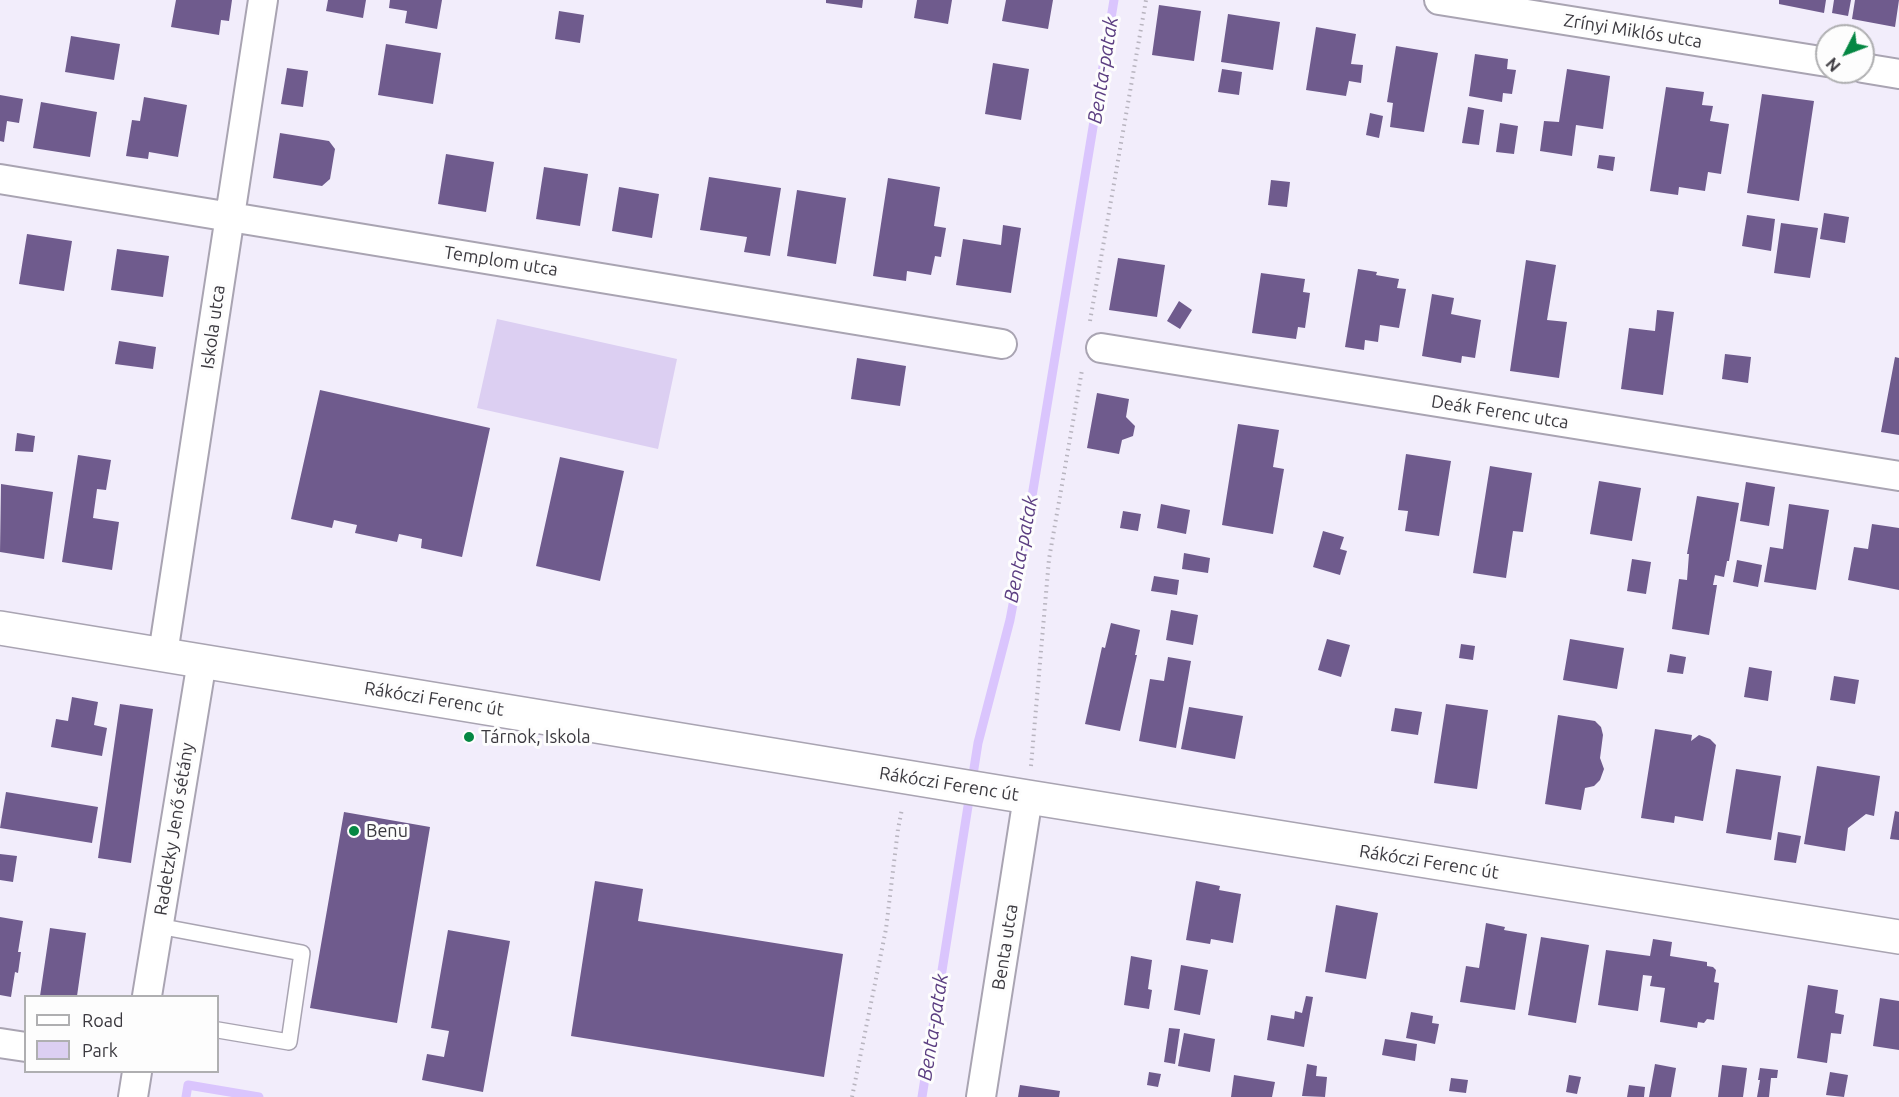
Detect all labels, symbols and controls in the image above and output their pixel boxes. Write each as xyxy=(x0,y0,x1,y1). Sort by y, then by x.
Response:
street label: Zrínyi Miklós utca xyxy=(1562,9,1704,53)
water label: Benta-patak xyxy=(1083,15,1123,125)
north arrow xyxy=(1815,24,1875,84)
text: N xyxy=(1822,54,1844,75)
street label: Templom utca xyxy=(443,241,559,281)
street label: Iskola utca xyxy=(196,284,230,370)
street label: Deák Ferenc utca xyxy=(1430,390,1570,434)
water label: Benta-patak xyxy=(999,493,1043,605)
street label: Rákóczi Ferenc út xyxy=(363,677,505,721)
place label: Tárnok, Iskola xyxy=(481,726,591,748)
marker: Tárnok, Iskola xyxy=(462,730,476,744)
street label: Radetzky Jenő sétány xyxy=(150,741,198,917)
street label: Rákóczi Ferenc út xyxy=(878,762,1020,806)
place label: Benu xyxy=(366,820,408,842)
marker: Benu xyxy=(347,824,361,838)
street label: Rákóczi Ferenc út xyxy=(1358,840,1500,884)
street label: Benta utca xyxy=(988,902,1022,992)
water label: Benta-patak xyxy=(913,972,953,1082)
legend xyxy=(24,995,219,1073)
text: Road xyxy=(82,1010,124,1030)
text: Park xyxy=(82,1040,118,1060)

